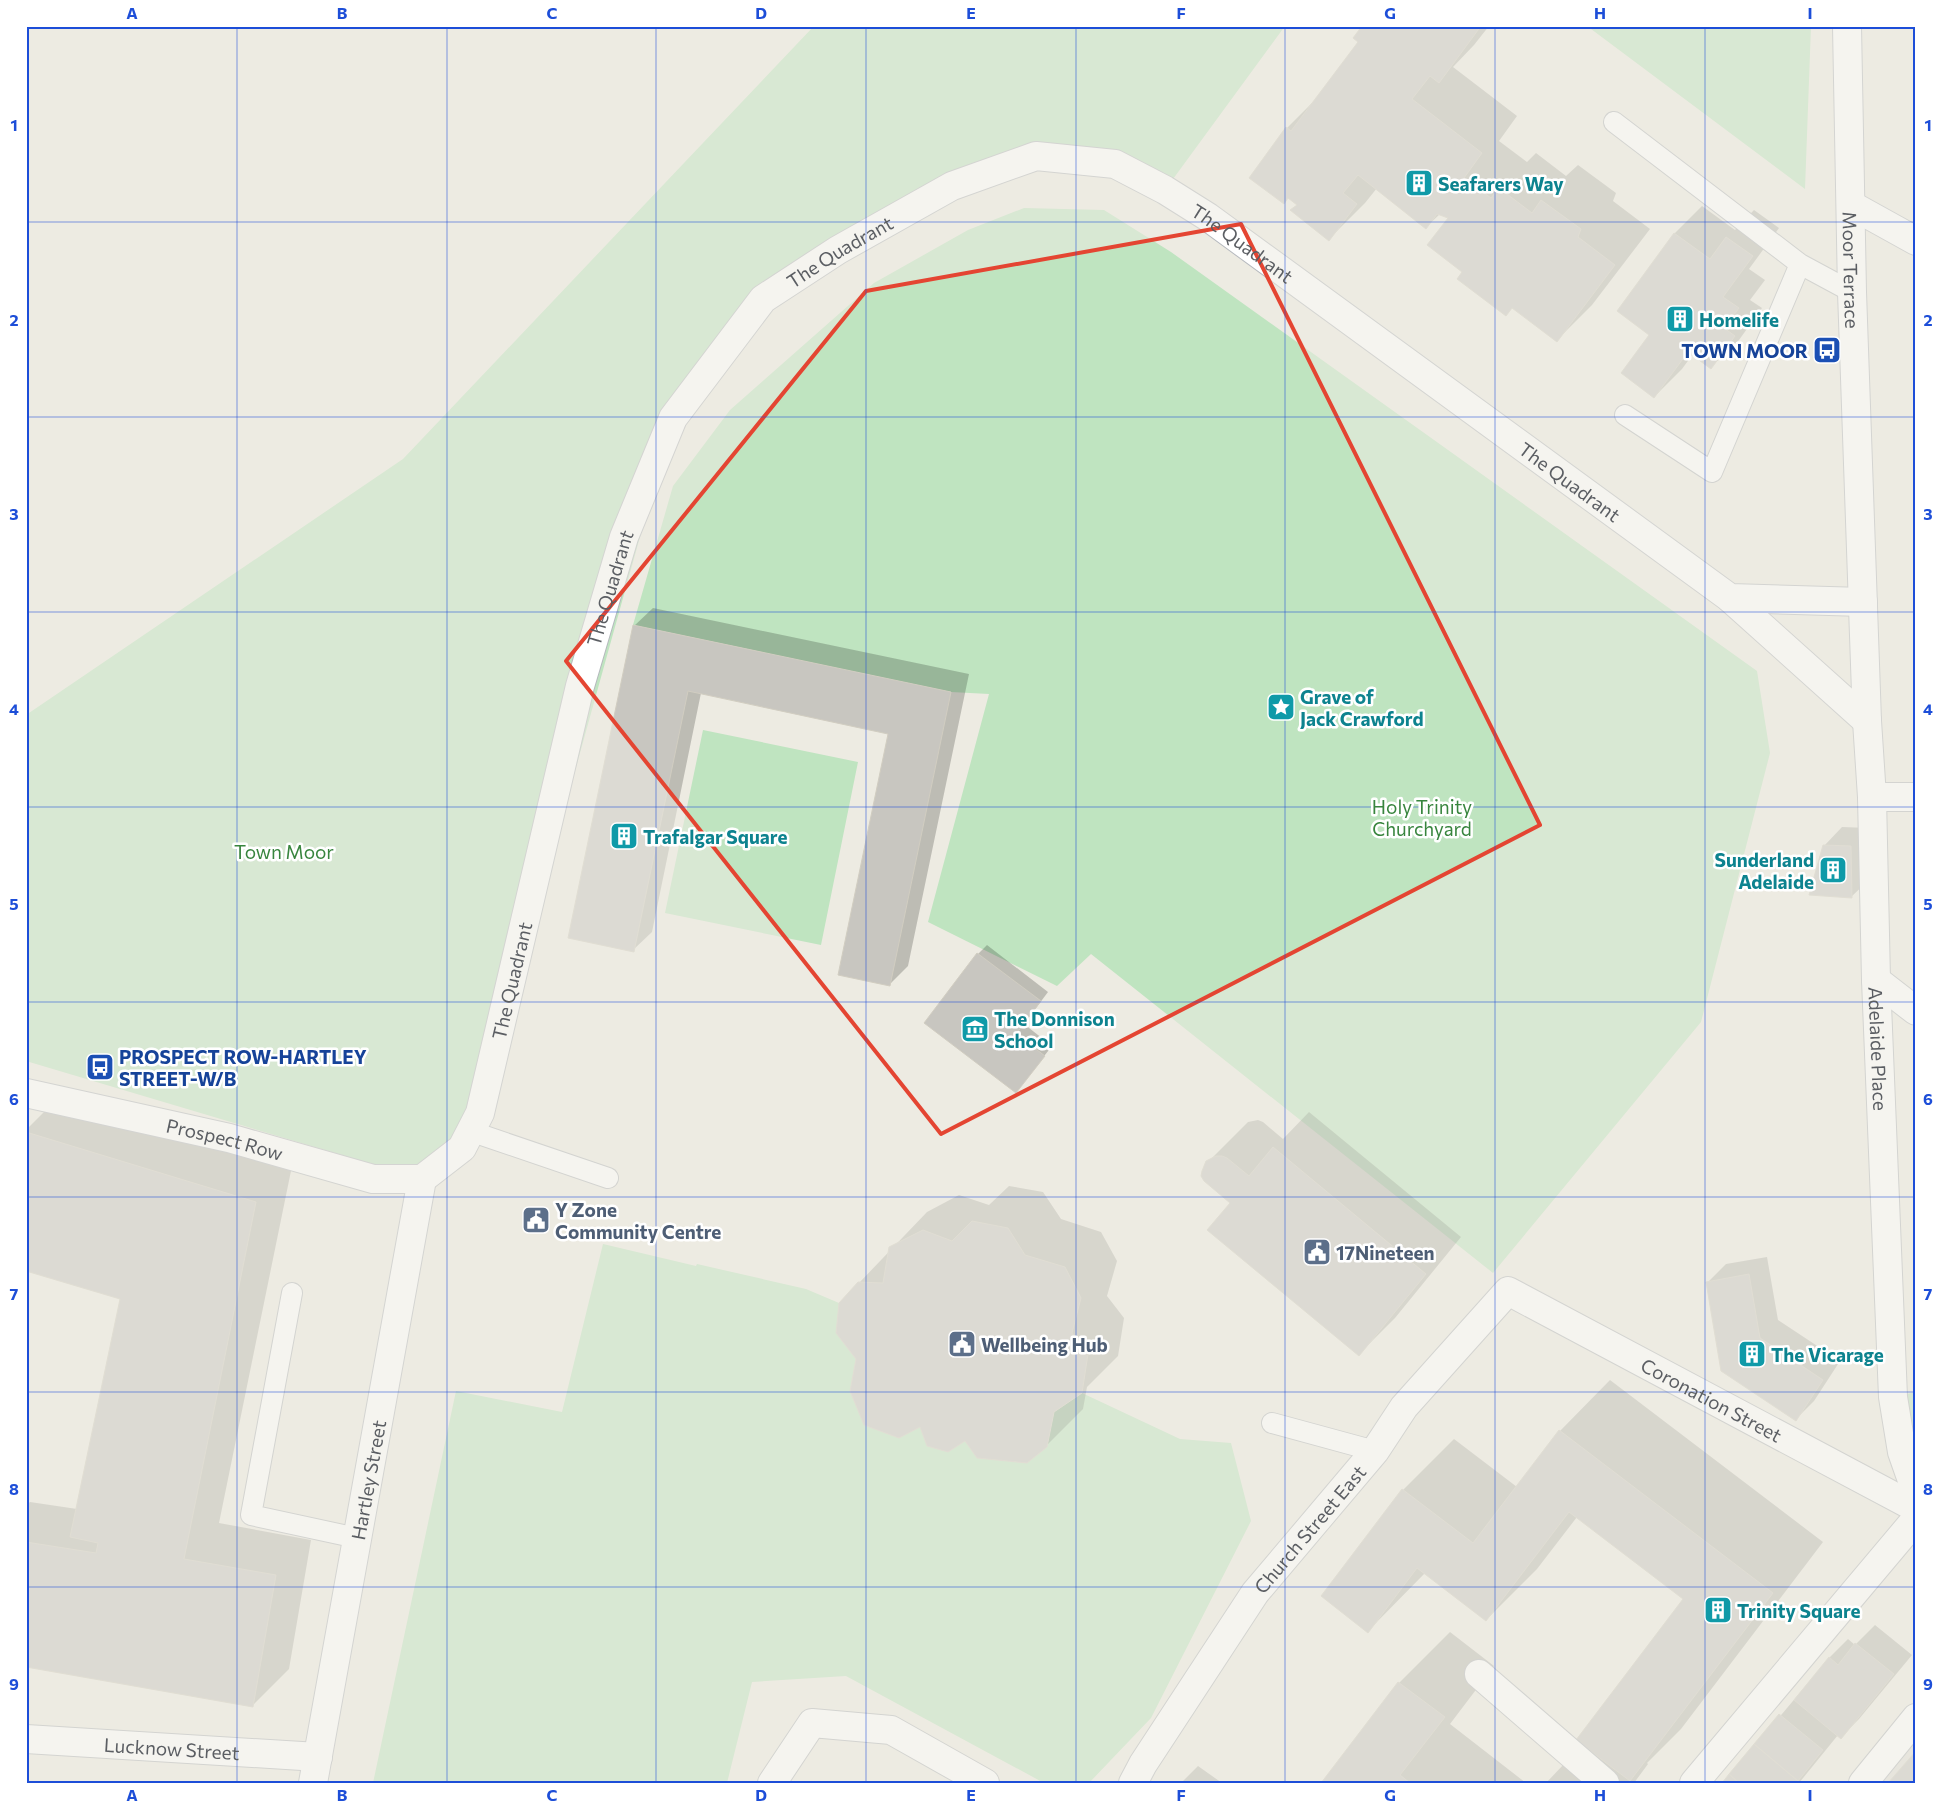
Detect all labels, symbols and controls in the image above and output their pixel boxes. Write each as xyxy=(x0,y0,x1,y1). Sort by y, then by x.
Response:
text: A xyxy=(126,3,138,22)
text: B xyxy=(337,3,348,22)
text: C xyxy=(547,3,558,22)
text: D xyxy=(755,3,767,22)
text: E xyxy=(966,3,976,22)
text: F xyxy=(1176,3,1186,22)
text: G xyxy=(1384,3,1396,22)
text: H xyxy=(1594,3,1606,22)
text: I xyxy=(1807,3,1813,22)
text: 1 xyxy=(10,115,18,134)
text: 1 xyxy=(1924,115,1932,134)
building icon: Seafarers Way xyxy=(1404,168,1434,198)
place label: Seafarers Way xyxy=(1438,172,1564,195)
street label: The Quadrant xyxy=(1188,198,1298,287)
street label: The Quadrant xyxy=(782,210,897,292)
street label: Moor Terrace xyxy=(1839,211,1865,329)
building icon: Homelife xyxy=(1665,304,1695,334)
place label: Homelife xyxy=(1699,308,1779,331)
text: 2 xyxy=(9,310,19,329)
text: 2 xyxy=(1923,310,1933,329)
bus stop icon: TOWN MOOR xyxy=(1812,335,1842,365)
place label: TOWN MOOR xyxy=(1681,339,1808,362)
street label: The Quadrant xyxy=(1515,437,1625,526)
text: 3 xyxy=(9,504,19,523)
text: 3 xyxy=(1923,504,1933,523)
street label: The Quadrant xyxy=(581,526,637,648)
place label: Grave of Jack Crawford xyxy=(1300,685,1424,730)
place icon: Grave of Jack Crawford xyxy=(1266,692,1296,722)
text: 4 xyxy=(9,699,19,718)
text: 4 xyxy=(1923,699,1933,718)
park label: Holy Trinity Churchyard xyxy=(1372,795,1472,840)
building icon: Trafalgar Square xyxy=(609,821,639,851)
place label: Trafalgar Square xyxy=(643,825,787,848)
park label: Town Moor xyxy=(234,840,334,863)
place label: Sunderland Adelaide xyxy=(1715,848,1814,893)
building icon: Sunderland Adelaide xyxy=(1818,855,1848,885)
text: 5 xyxy=(9,894,19,913)
text: 5 xyxy=(1923,894,1933,913)
street label: The Quadrant xyxy=(486,919,536,1042)
street label: Adelaide Place xyxy=(1865,986,1893,1111)
place label: The Donnison School xyxy=(994,1007,1115,1052)
museum icon: The Donnison School xyxy=(960,1014,990,1044)
place label: PROSPECT ROW-HARTLEY STREET-W/B xyxy=(119,1045,367,1090)
bus stop icon: PROSPECT ROW-HARTLEY STREET-W/B xyxy=(85,1052,115,1082)
text: 6 xyxy=(9,1089,19,1108)
text: 6 xyxy=(1923,1089,1933,1108)
street label: Prospect Row xyxy=(164,1113,286,1164)
place label: Y Zone Community Centre xyxy=(555,1198,721,1243)
public building icon: Y Zone Community Centre xyxy=(521,1205,551,1235)
public building icon: 17Nineteen xyxy=(1302,1237,1332,1267)
place label: 17Nineteen xyxy=(1336,1241,1434,1264)
text: 7 xyxy=(10,1284,19,1303)
text: 7 xyxy=(1924,1284,1933,1303)
public building icon: Wellbeing Hub xyxy=(947,1329,977,1359)
place label: Wellbeing Hub xyxy=(981,1333,1108,1356)
building icon: The Vicarage xyxy=(1737,1339,1767,1369)
place label: The Vicarage xyxy=(1771,1343,1884,1366)
street label: Coronation Street xyxy=(1637,1353,1786,1446)
street label: Hartley Street xyxy=(346,1418,390,1542)
street label: Church Street East xyxy=(1249,1460,1370,1598)
text: 8 xyxy=(9,1479,19,1498)
text: 8 xyxy=(1923,1479,1933,1498)
building icon: Trinity Square xyxy=(1703,1595,1733,1625)
place label: Trinity Square xyxy=(1737,1599,1861,1622)
text: 9 xyxy=(9,1674,19,1693)
text: 9 xyxy=(1923,1674,1933,1693)
street label: Lucknow Street xyxy=(103,1732,240,1764)
text: A xyxy=(126,1785,138,1804)
text: B xyxy=(337,1785,348,1804)
text: C xyxy=(547,1785,558,1804)
text: D xyxy=(755,1785,767,1804)
text: E xyxy=(966,1785,976,1804)
text: F xyxy=(1176,1785,1186,1804)
text: G xyxy=(1384,1785,1396,1804)
text: H xyxy=(1594,1785,1606,1804)
text: I xyxy=(1807,1785,1813,1804)

